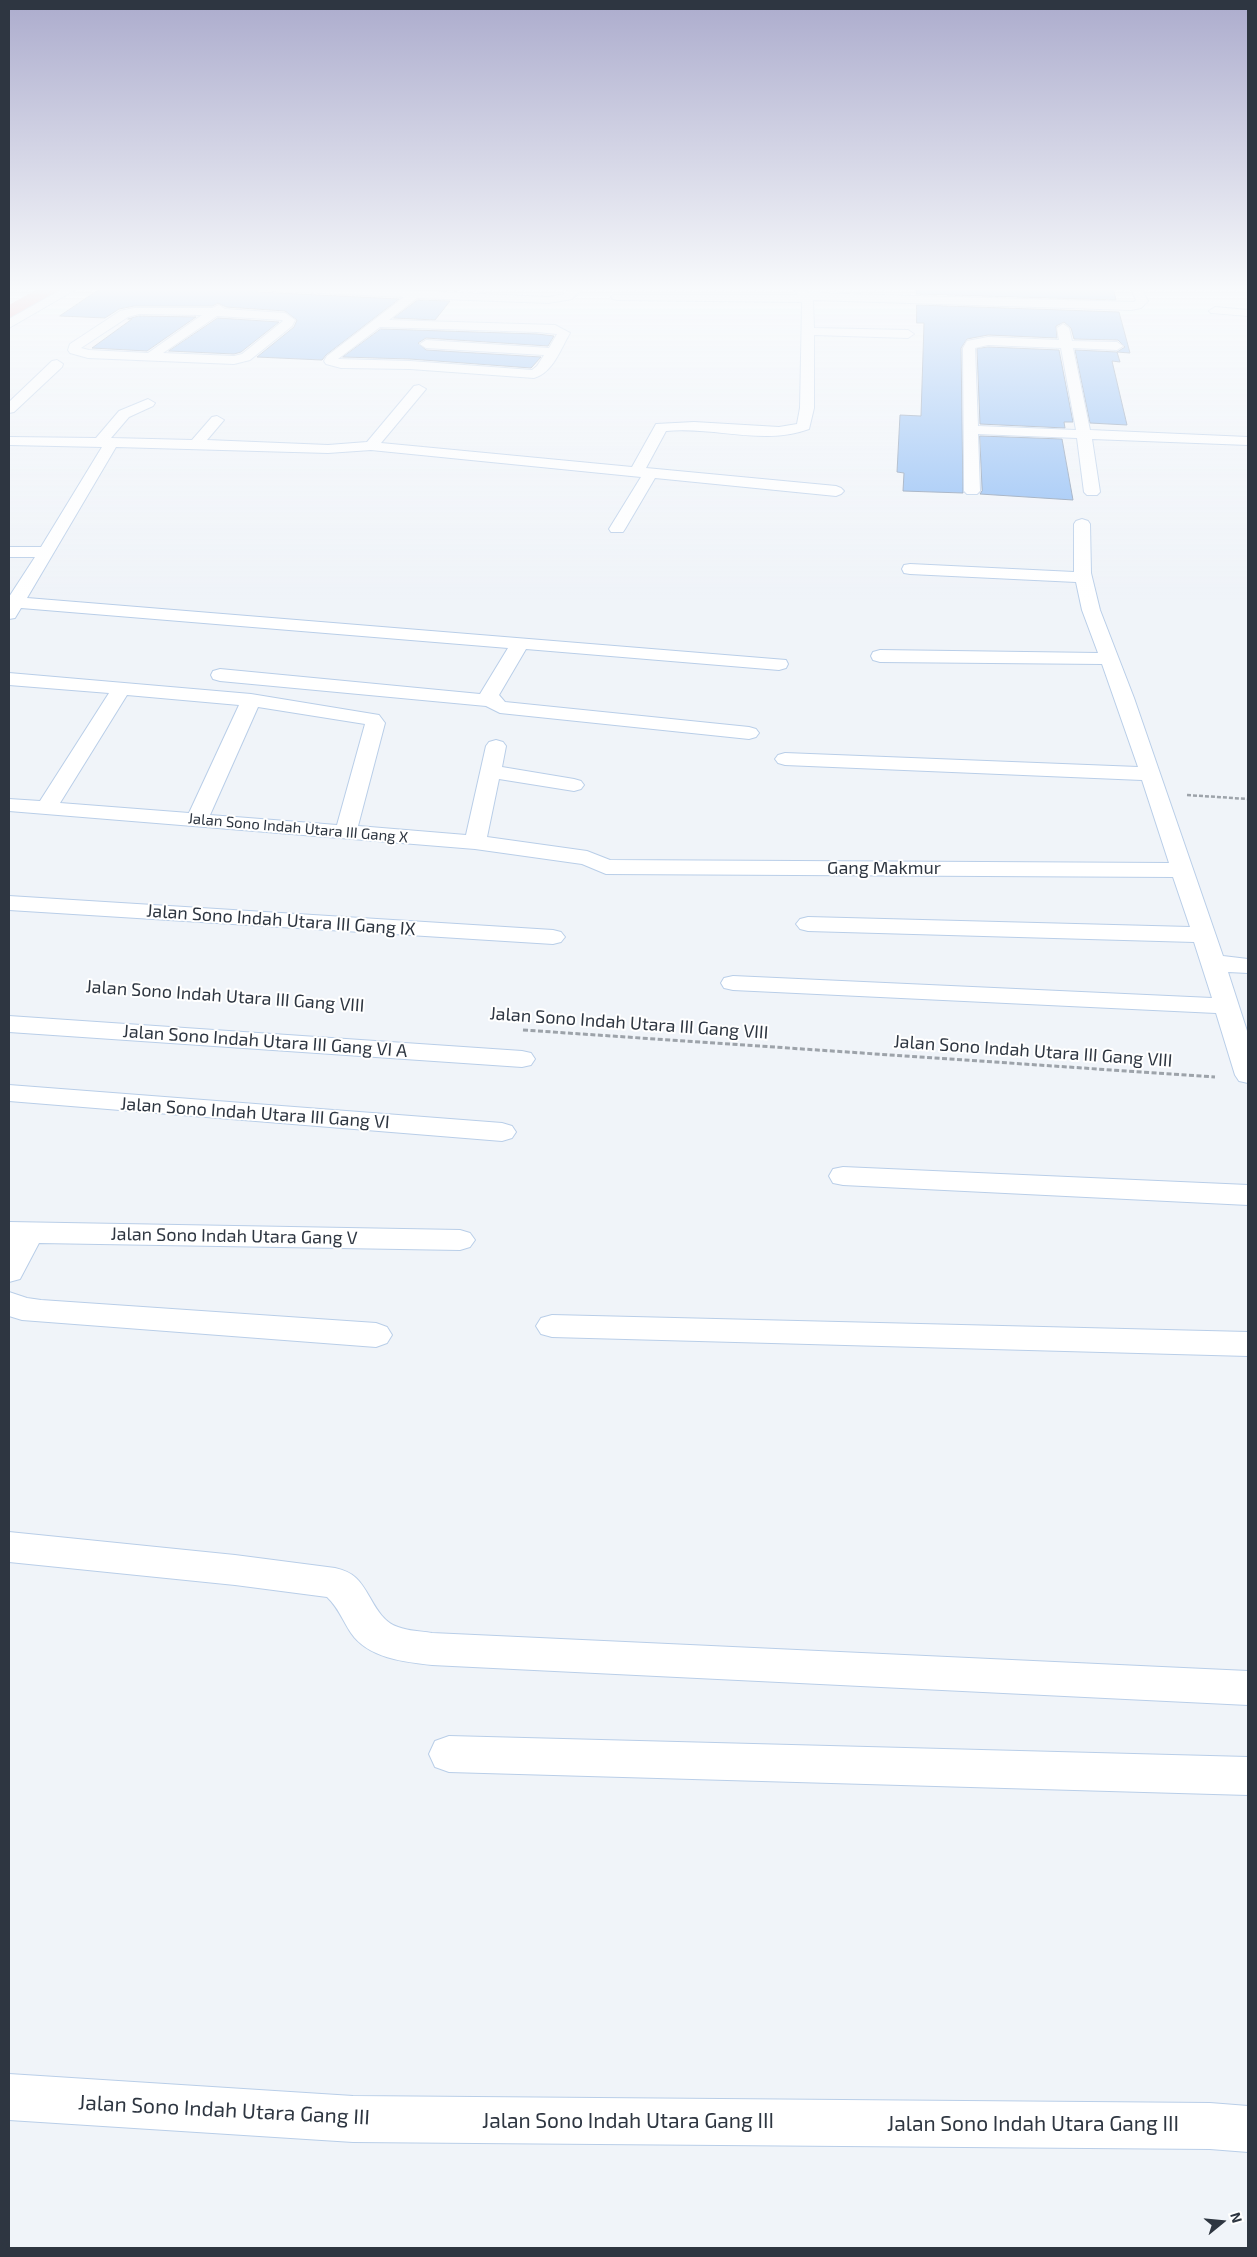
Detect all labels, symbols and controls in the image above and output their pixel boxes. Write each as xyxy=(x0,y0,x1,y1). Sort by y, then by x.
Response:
street label: Jalan Sono Indah Utara III Gang X xyxy=(187,809,409,847)
street label: Gang Makmur xyxy=(827,857,941,879)
street label: Jalan Sono Indah Utara III Gang IX xyxy=(146,900,416,940)
street label: Jalan Sono Indah Utara III Gang VIII xyxy=(85,975,365,1017)
street label: Jalan Sono Indah Utara III Gang VIII xyxy=(489,1002,769,1044)
street label: Jalan Sono Indah Utara III Gang VI A xyxy=(122,1020,408,1062)
street label: Jalan Sono Indah Utara III Gang VIII xyxy=(893,1030,1173,1072)
street label: Jalan Sono Indah Utara III Gang VI xyxy=(120,1093,390,1133)
street label: Jalan Sono Indah Utara Gang V xyxy=(110,1223,358,1249)
street label: Jalan Sono Indah Utara Gang III xyxy=(78,2090,370,2130)
street label: Jalan Sono Indah Utara Gang III xyxy=(482,2108,774,2134)
street label: Jalan Sono Indah Utara Gang III xyxy=(887,2111,1179,2137)
north arrow xyxy=(1197,2197,1247,2247)
text: N xyxy=(1227,2210,1246,2225)

